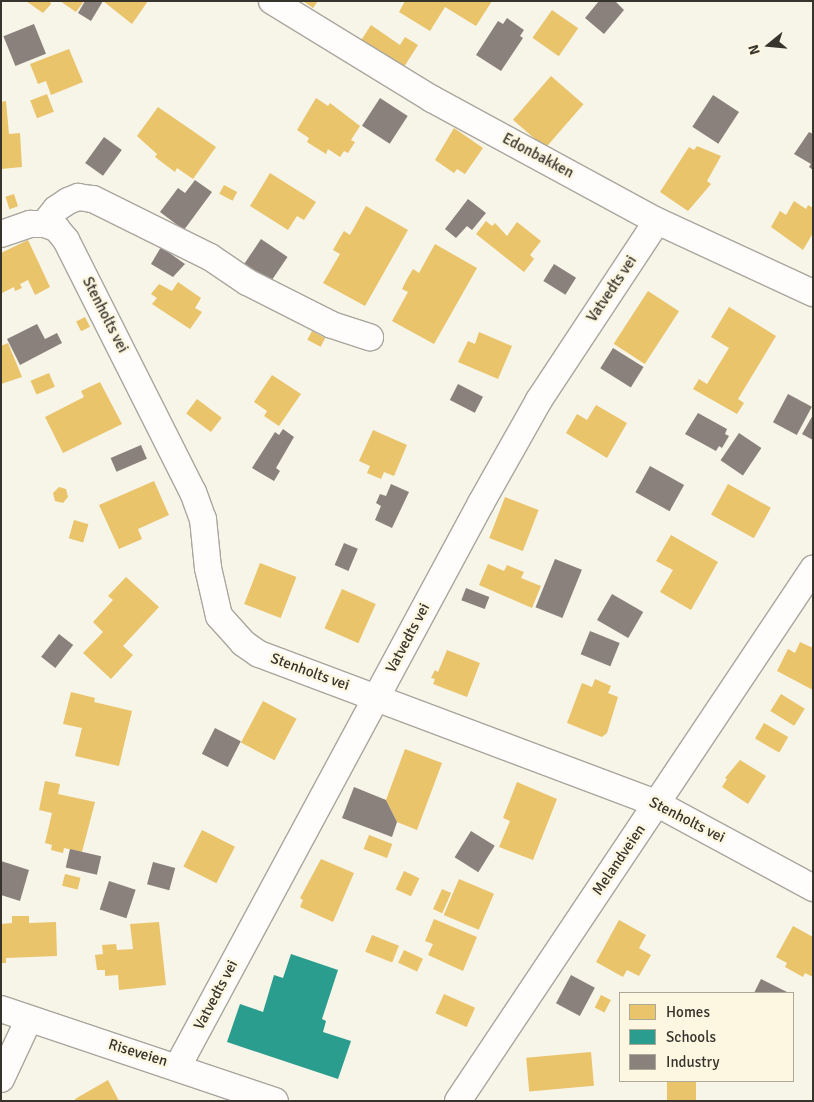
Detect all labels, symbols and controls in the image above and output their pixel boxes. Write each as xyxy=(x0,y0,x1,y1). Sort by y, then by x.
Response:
north arrow xyxy=(744,20,794,70)
text: N xyxy=(745,42,764,57)
street label: Edonbakken xyxy=(499,130,577,182)
street label: Vatvedts vei xyxy=(583,252,641,326)
street label: Stenholts vei xyxy=(78,274,132,356)
street label: Vatvedts vei xyxy=(382,600,434,676)
street label: Stenholts vei xyxy=(268,649,352,695)
street label: Stenholts vei xyxy=(646,793,728,847)
street label: Melandveien xyxy=(589,821,649,899)
street label: Vatvedts vei xyxy=(190,957,242,1033)
legend xyxy=(619,992,794,1082)
text: Homes xyxy=(666,1003,710,1021)
text: Schools xyxy=(666,1028,716,1046)
street label: Riseveien xyxy=(106,1035,170,1071)
text: Industry xyxy=(666,1053,719,1071)

